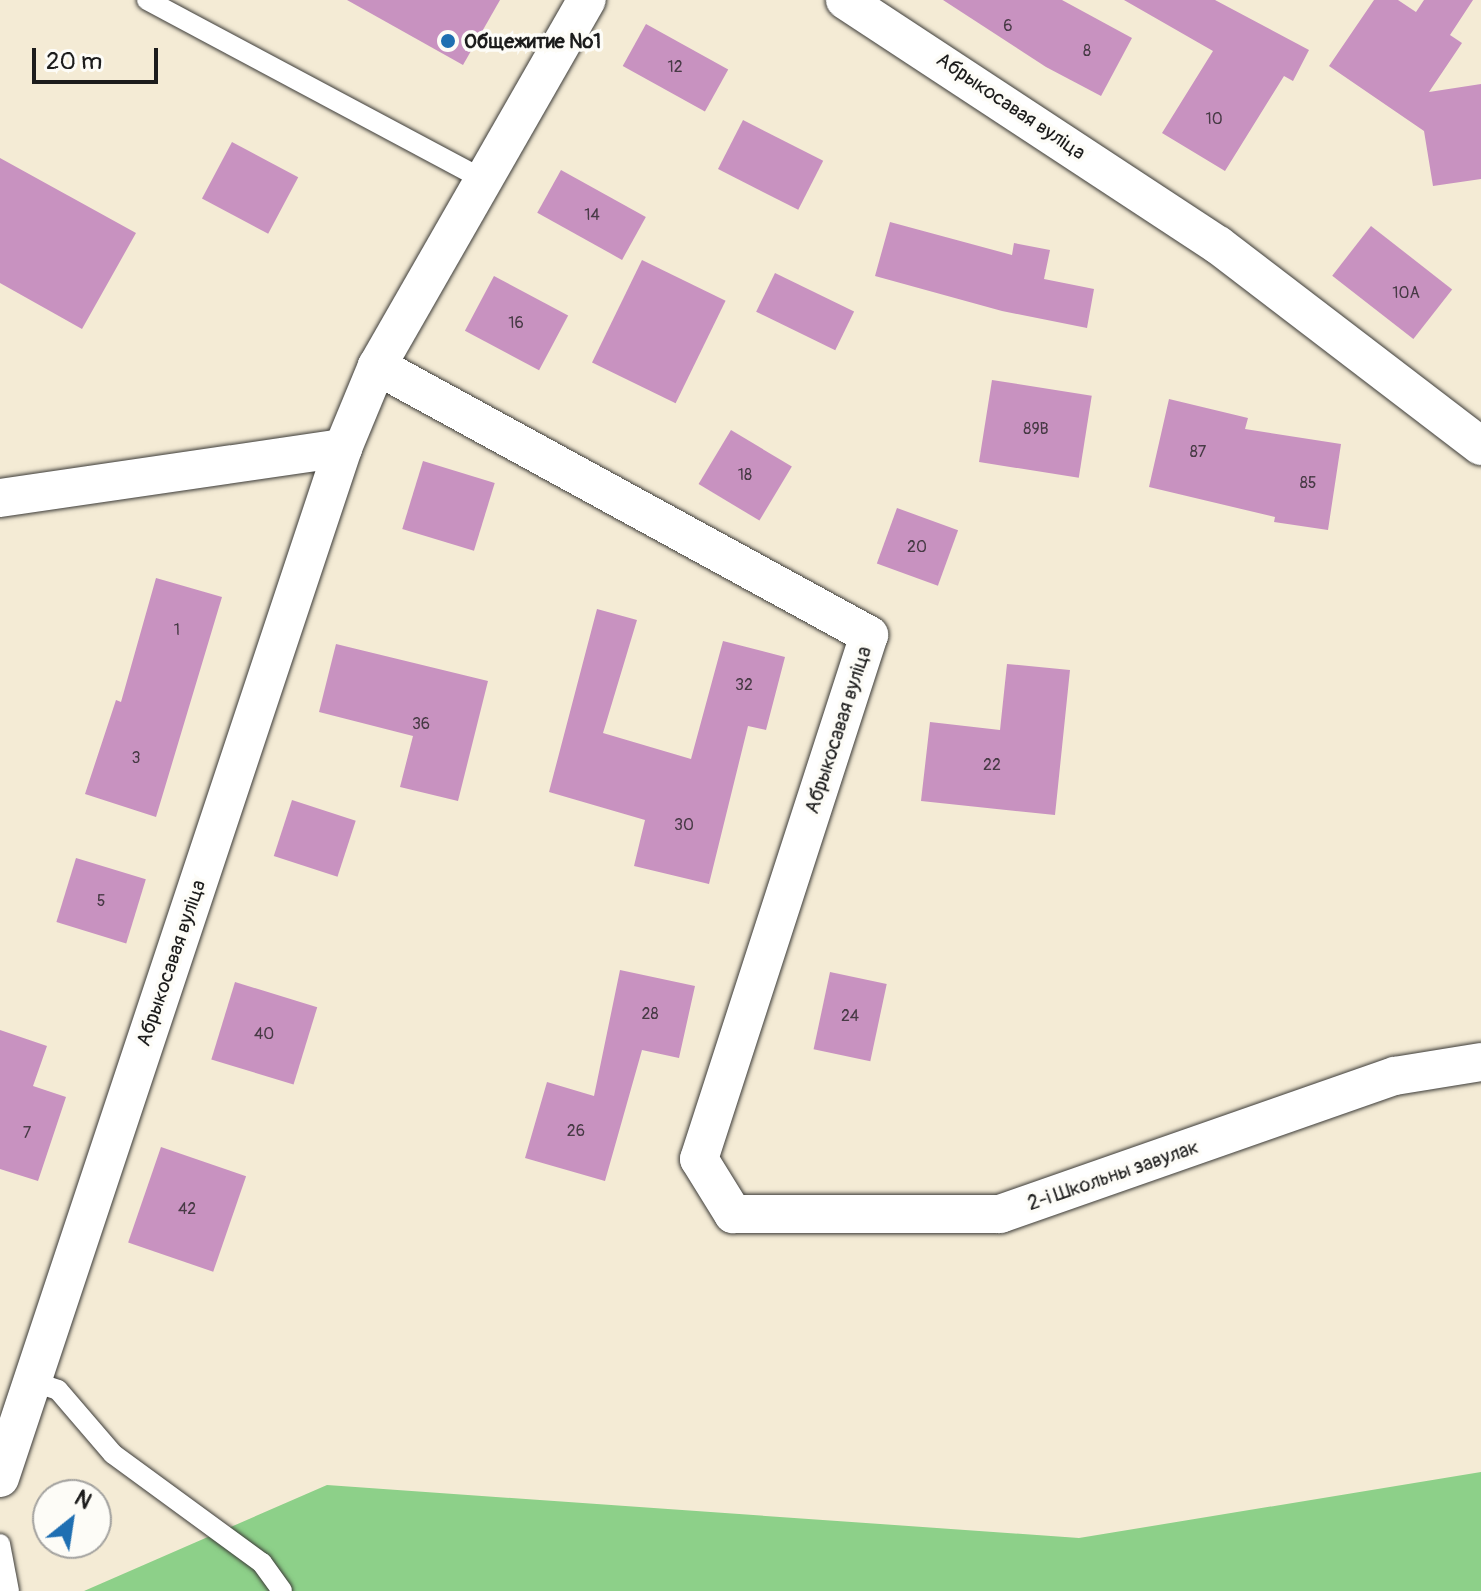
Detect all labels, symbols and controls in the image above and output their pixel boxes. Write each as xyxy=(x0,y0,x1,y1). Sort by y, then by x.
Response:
house number: 6 xyxy=(1003,16,1013,36)
place label: Общежитие №1 xyxy=(464,29,601,53)
scale bar xyxy=(36,32,162,82)
marker: Общежитие №1 xyxy=(439,32,457,50)
house number: 8 xyxy=(1083,41,1091,61)
text: 20 m xyxy=(46,47,102,76)
street label: Абрыкосавая вуліца xyxy=(932,47,1090,165)
house number: 12 xyxy=(667,57,683,77)
house number: 10 xyxy=(1205,109,1223,129)
house number: 14 xyxy=(584,205,600,225)
house number: 10А xyxy=(1392,283,1420,303)
house number: 16 xyxy=(508,313,524,333)
house number: 89В xyxy=(1023,419,1049,439)
house number: 87 xyxy=(1190,442,1206,462)
house number: 18 xyxy=(738,465,752,485)
house number: 85 xyxy=(1300,473,1316,493)
house number: 20 xyxy=(907,537,927,557)
house number: 1 xyxy=(174,620,180,640)
street label: Абрыкосавая вуліца xyxy=(800,643,876,817)
house number: 32 xyxy=(735,675,753,695)
house number: 36 xyxy=(412,714,430,734)
house number: 3 xyxy=(132,748,140,768)
house number: 22 xyxy=(983,755,1001,775)
house number: 30 xyxy=(674,815,694,835)
street label: Абрыкосавая вуліца xyxy=(131,877,211,1049)
house number: 5 xyxy=(97,891,105,911)
house number: 28 xyxy=(641,1004,659,1024)
house number: 24 xyxy=(841,1006,859,1026)
house number: 40 xyxy=(254,1024,274,1044)
house number: 26 xyxy=(567,1121,585,1141)
house number: 7 xyxy=(23,1123,31,1143)
street label: 2-і Школьны завулак xyxy=(1024,1134,1202,1216)
house number: 42 xyxy=(178,1199,196,1219)
north arrow xyxy=(32,1479,112,1559)
text: N xyxy=(70,1484,96,1516)

